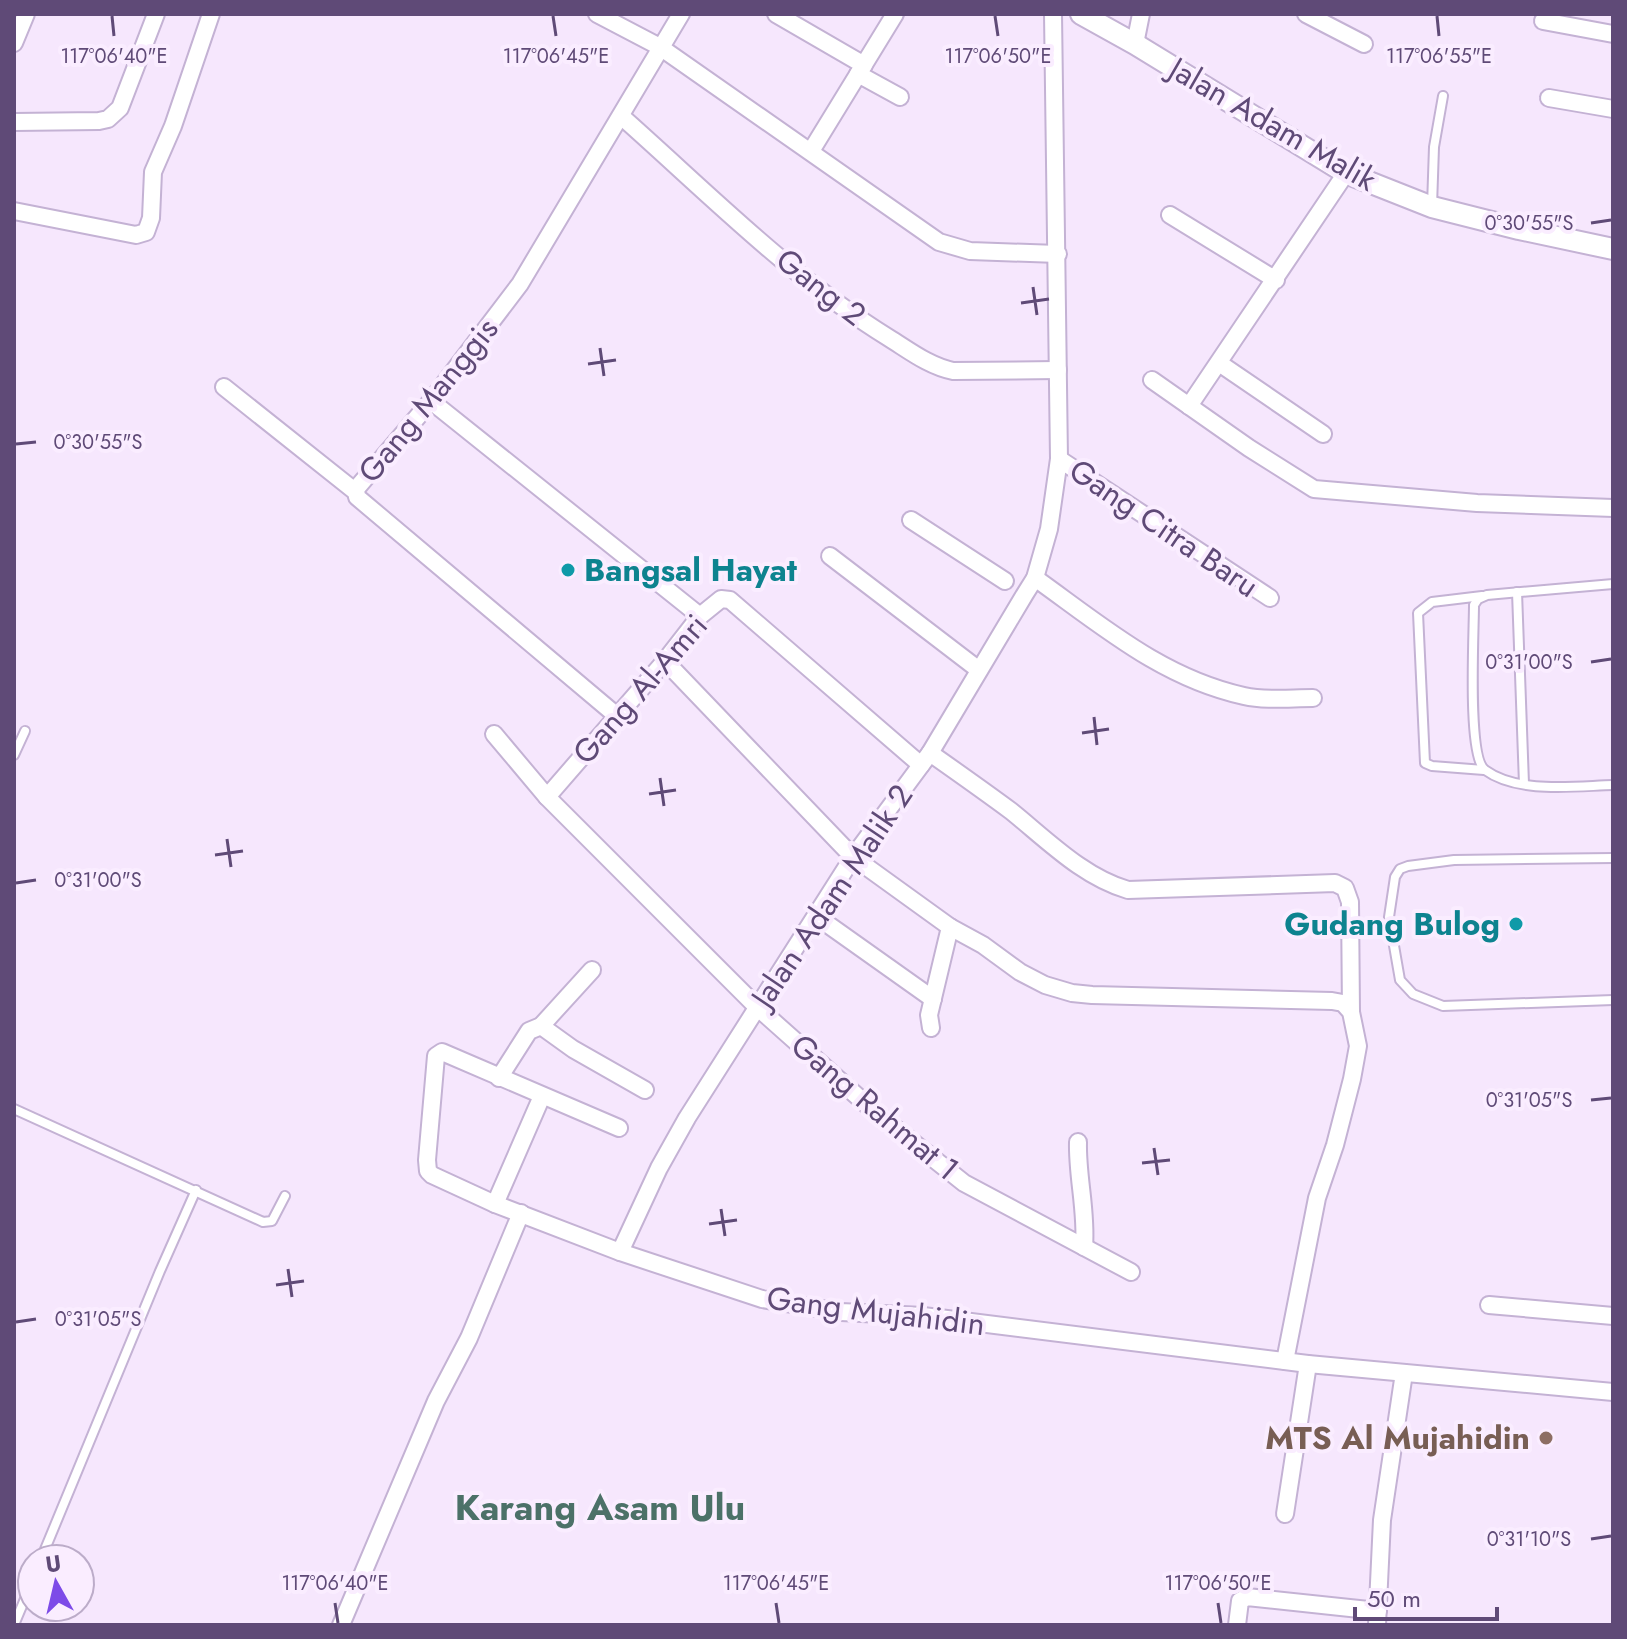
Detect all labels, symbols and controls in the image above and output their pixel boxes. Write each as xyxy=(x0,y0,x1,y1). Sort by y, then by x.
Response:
text: 117°06'40"E xyxy=(60,42,168,71)
text: 117°06'45"E xyxy=(503,42,609,71)
text: 117°06'50"E xyxy=(945,42,1051,71)
text: 117°06'55"E xyxy=(1386,42,1492,71)
street label: Jalan Adam Malik xyxy=(1157,44,1386,203)
text: 0°30'55"S xyxy=(1485,209,1574,238)
street label: Gang 2 xyxy=(766,237,876,337)
street label: Gang Manggis xyxy=(347,308,509,492)
text: 0°30'55"S xyxy=(54,428,143,457)
street label: Gang Citra Baru xyxy=(1060,447,1268,609)
place label: Bangsal Hayat xyxy=(584,547,798,593)
marker: Bangsal Hayat xyxy=(559,561,577,579)
street label: Gang Al-Amri xyxy=(562,604,718,774)
text: 0°31'00"S xyxy=(1485,648,1573,677)
street label: Jalan Adam Malik 2 xyxy=(738,775,924,1020)
text: 0°31'00"S xyxy=(54,866,142,895)
place label: Gudang Bulog xyxy=(1284,901,1500,947)
marker: Gudang Bulog xyxy=(1507,915,1525,933)
street label: Gang Rahmat 1 xyxy=(781,1023,969,1191)
text: 0°31'05"S xyxy=(1486,1086,1572,1115)
street label: Gang Mujahidin xyxy=(764,1275,988,1347)
text: 0°31'05"S xyxy=(55,1305,141,1334)
place label: MTS Al Mujahidin xyxy=(1265,1415,1530,1461)
marker: MTS Al Mujahidin xyxy=(1537,1429,1555,1447)
district label: Karang Asam Ulu xyxy=(455,1481,745,1533)
text: 0°31'10"S xyxy=(1487,1525,1571,1554)
north arrow xyxy=(16,1543,96,1623)
text: U xyxy=(43,1546,63,1580)
text: 117°06'40"E xyxy=(281,1569,389,1598)
text: 117°06'45"E xyxy=(723,1569,829,1598)
text: 117°06'50"E xyxy=(1165,1569,1271,1598)
scale bar xyxy=(1355,1571,1497,1621)
text: 50 m xyxy=(1367,1581,1421,1616)

